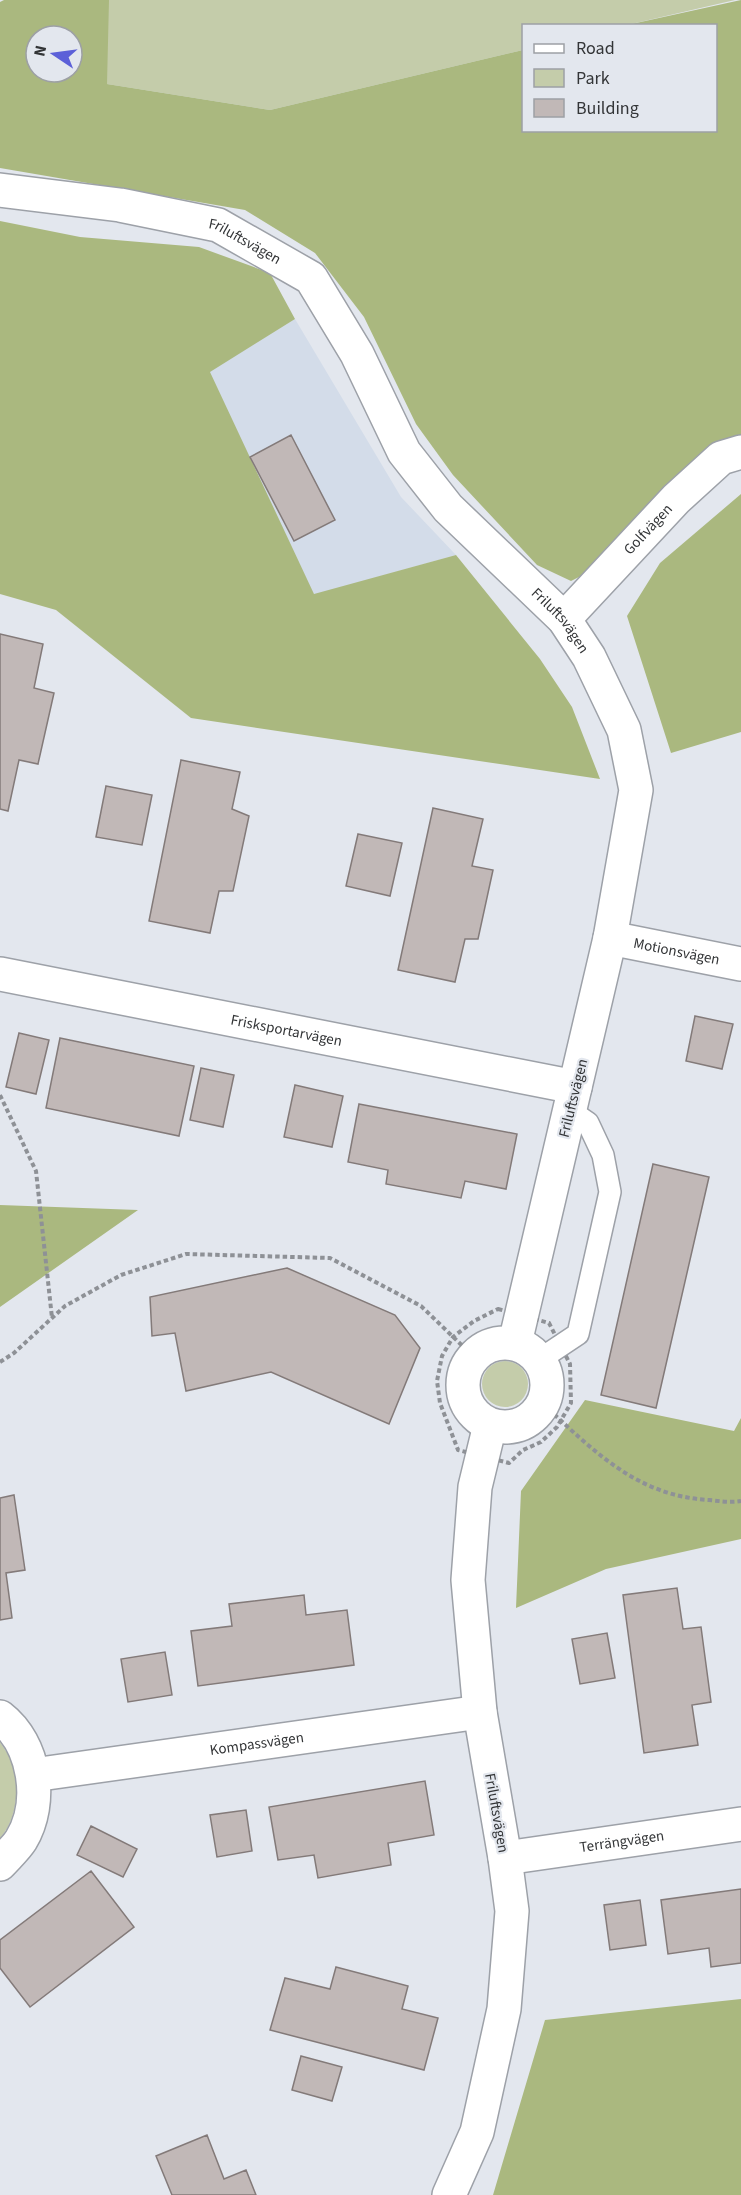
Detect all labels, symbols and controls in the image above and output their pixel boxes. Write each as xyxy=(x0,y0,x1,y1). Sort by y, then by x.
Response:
north arrow xyxy=(24,24,84,84)
legend xyxy=(522,24,717,132)
text: Road xyxy=(576,36,615,61)
text: N xyxy=(28,43,52,59)
text: Park xyxy=(576,66,610,91)
text: Building xyxy=(576,96,639,121)
street label: Friluftsvägen xyxy=(207,213,285,270)
street label: Golfvägen xyxy=(619,499,678,560)
street label: Friluftsvägen xyxy=(526,583,594,658)
street label: Motionsvägen xyxy=(632,933,722,971)
street label: Frisksportarvägen xyxy=(229,1010,344,1052)
street label: Friluftsvägen xyxy=(554,1057,593,1140)
street label: Kompassvägen xyxy=(208,1727,305,1761)
street label: Friluftsvägen xyxy=(479,1772,514,1854)
street label: Terrängvägen xyxy=(578,1825,666,1858)

